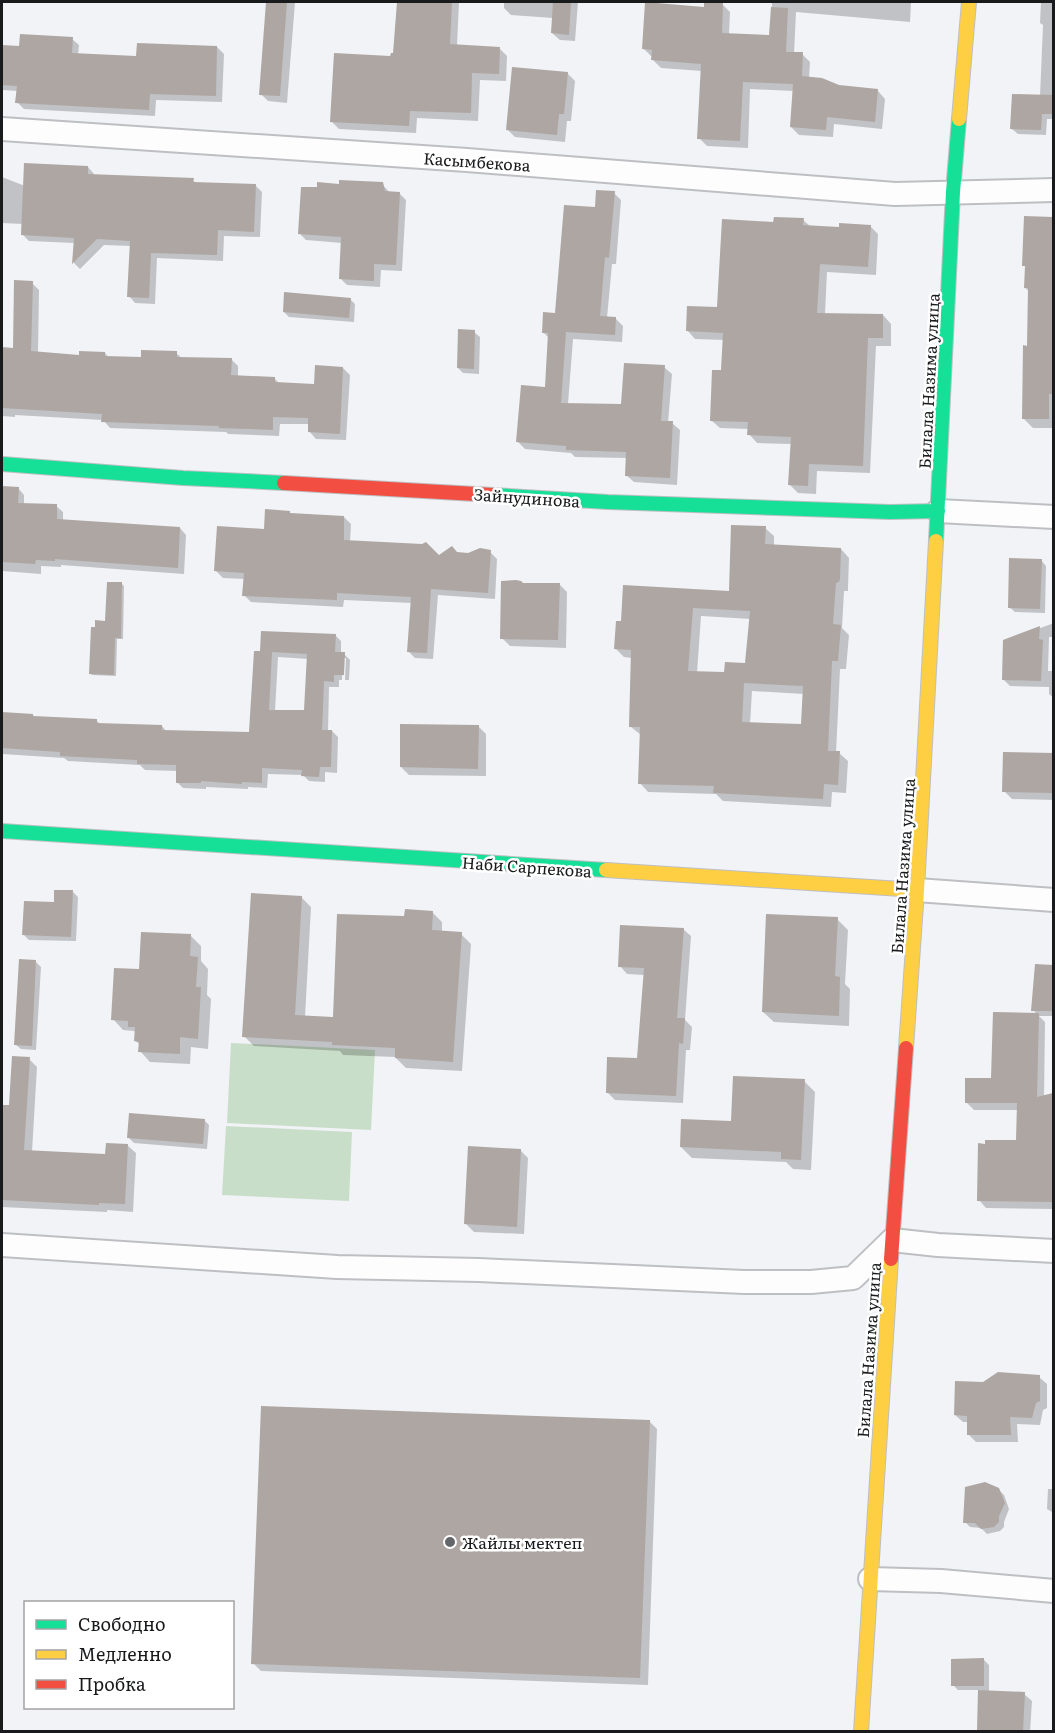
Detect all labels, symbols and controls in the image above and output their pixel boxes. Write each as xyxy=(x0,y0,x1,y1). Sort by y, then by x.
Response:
street label: Касымбекова xyxy=(423,145,532,177)
street label: Билала Назима улица xyxy=(911,292,945,470)
street label: Зайнудинова xyxy=(473,481,581,513)
street label: Билала Назима улица xyxy=(884,777,920,955)
street label: Наби Сарпекова xyxy=(461,849,593,883)
street label: Билала Назима улица xyxy=(850,1261,886,1439)
place label: Жайлы мектеп xyxy=(462,1530,583,1554)
marker: Жайлы мектеп xyxy=(443,1535,457,1549)
legend xyxy=(24,1601,234,1709)
text: Свободно xyxy=(78,1610,166,1637)
text: Медленно xyxy=(78,1640,172,1667)
text: Пробка xyxy=(78,1670,146,1697)

